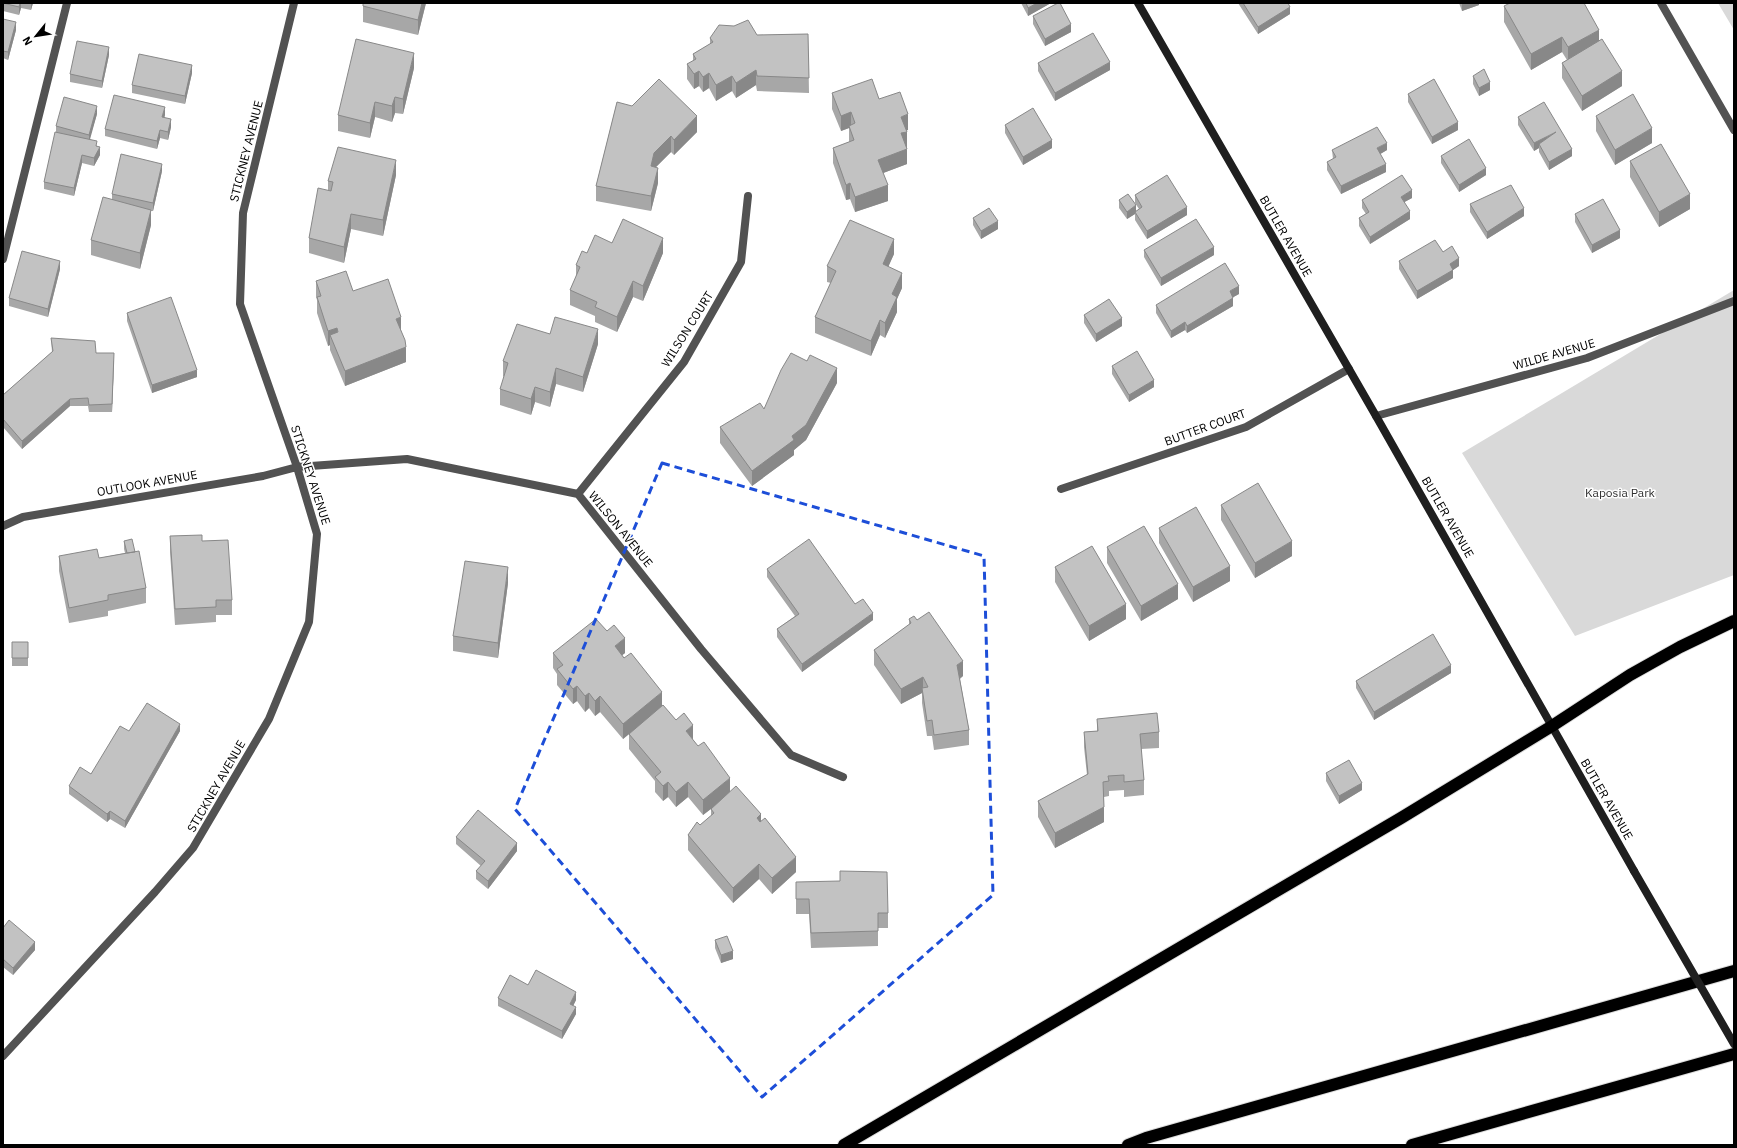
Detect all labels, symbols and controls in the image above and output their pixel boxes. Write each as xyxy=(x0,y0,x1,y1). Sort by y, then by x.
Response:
north arrow xyxy=(16,16,56,56)
text: N xyxy=(19,34,35,48)
street label: STICKNEY AVENUE xyxy=(226,99,266,203)
street label: BUTLER AVENUE xyxy=(1257,193,1315,279)
street label: WILSON COURT xyxy=(658,288,716,370)
street label: WILDE AVENUE xyxy=(1511,335,1597,373)
street label: BUTTER COURT xyxy=(1162,405,1248,449)
street label: STICKNEY AVENUE xyxy=(288,423,334,527)
street label: OUTLOOK AVENUE xyxy=(96,467,198,499)
street label: BUTLER AVENUE xyxy=(1419,474,1477,560)
park label: Kaposia Park xyxy=(1585,485,1656,500)
street label: WILSON AVENUE xyxy=(586,488,656,570)
street label: STICKNEY AVENUE xyxy=(184,737,248,835)
street label: BUTLER AVENUE xyxy=(1578,756,1636,842)

